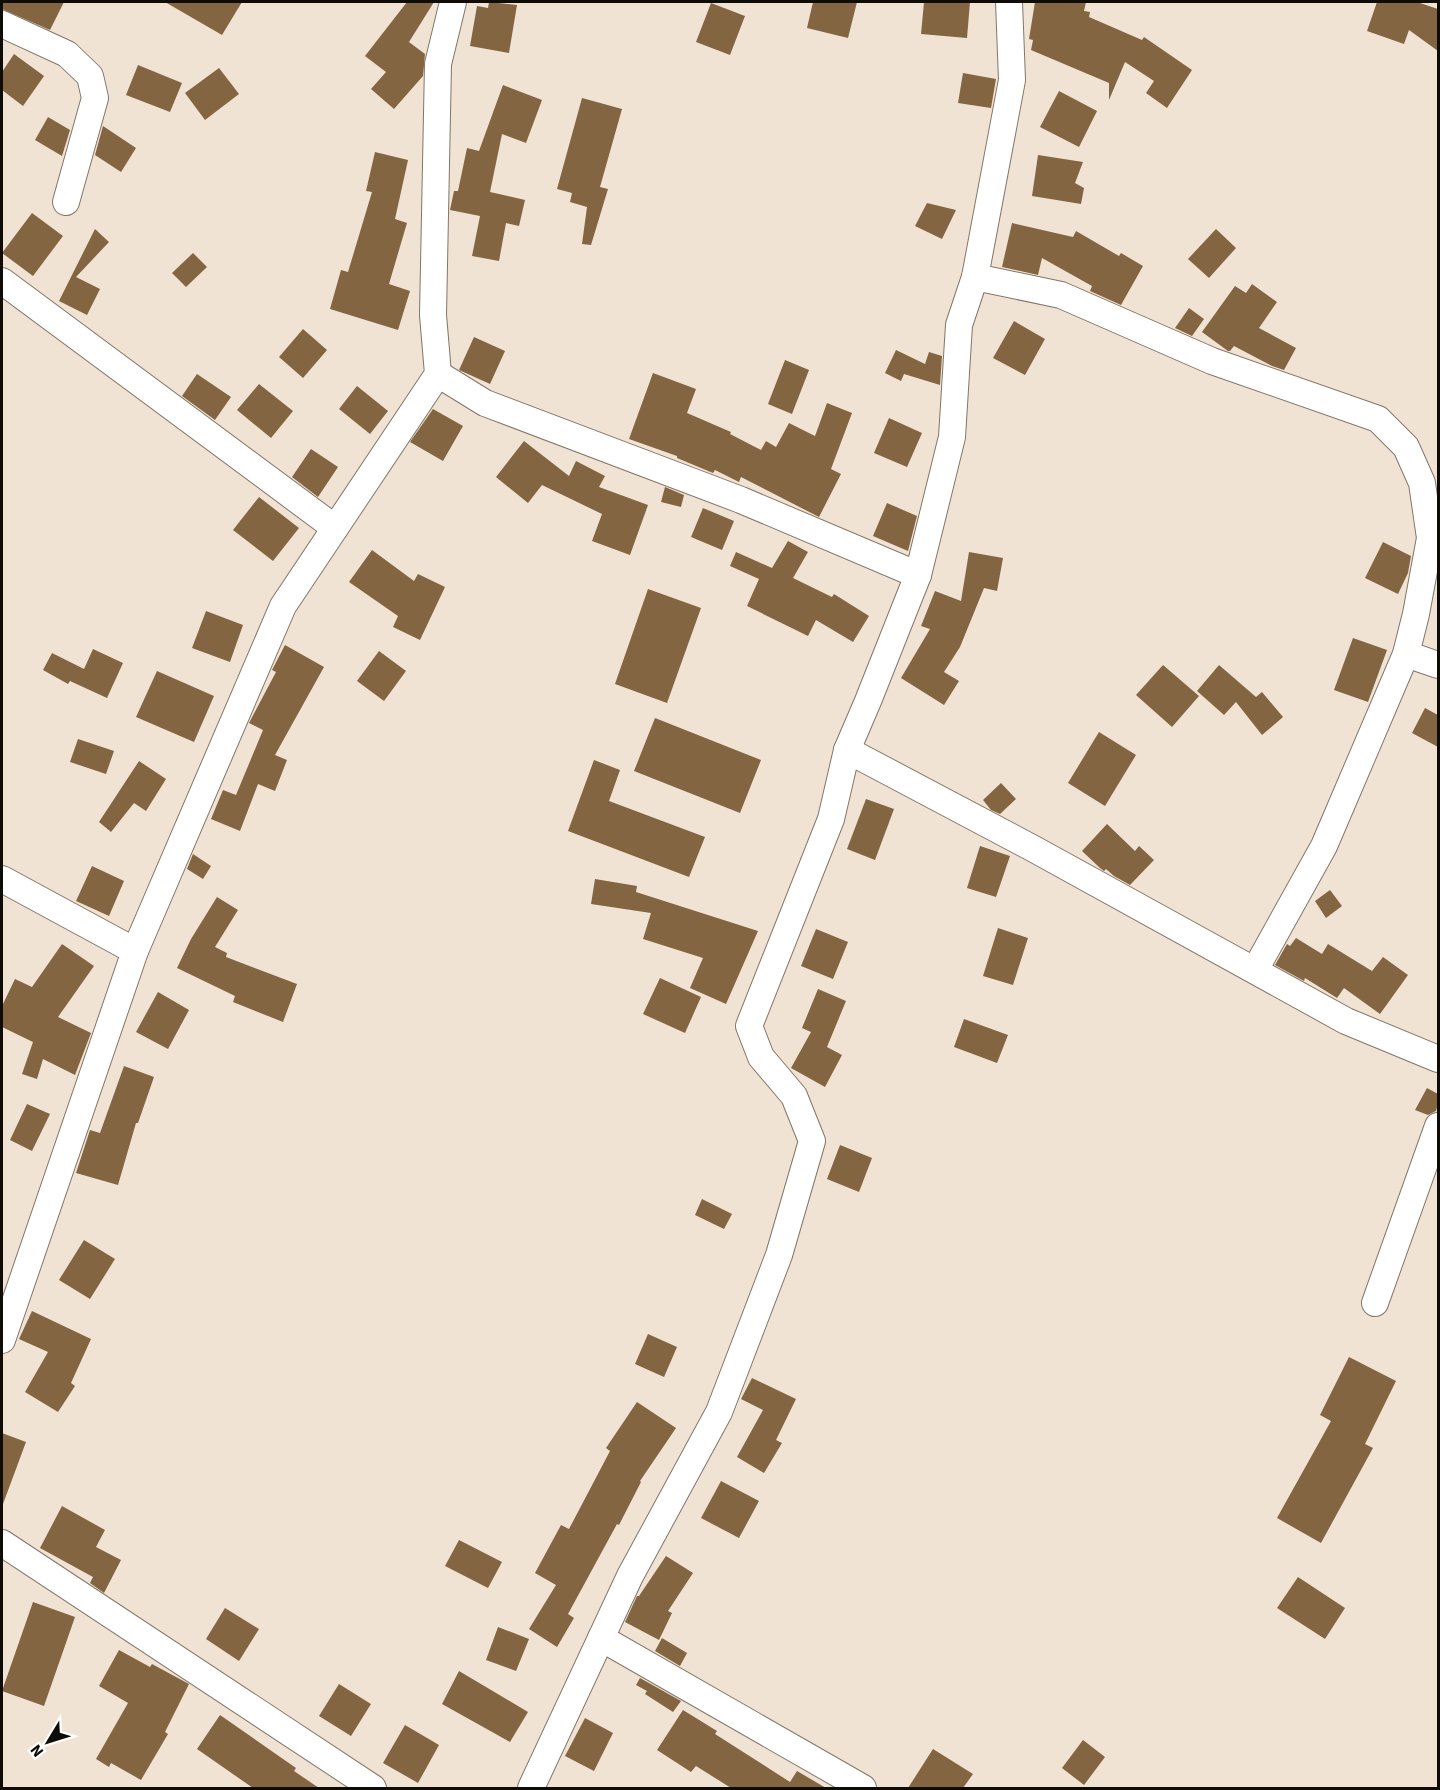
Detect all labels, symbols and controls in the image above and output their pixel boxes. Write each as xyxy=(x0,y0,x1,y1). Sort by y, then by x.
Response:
north arrow xyxy=(18,1712,78,1772)
text: N xyxy=(25,1740,49,1762)

